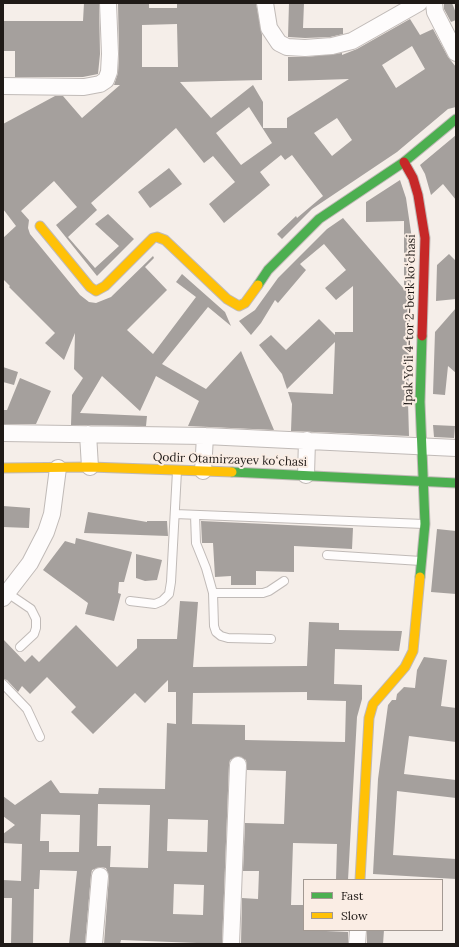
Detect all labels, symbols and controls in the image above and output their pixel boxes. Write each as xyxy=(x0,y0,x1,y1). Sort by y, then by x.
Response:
street label: Ipak Yoʻli 4-tor 2-berk koʻchasi xyxy=(401,234,419,406)
street label: Qodir Otamirzayev koʻchasi xyxy=(153,450,307,470)
legend xyxy=(303,879,443,931)
text: Fast xyxy=(341,888,364,903)
text: Slow xyxy=(341,908,368,923)

